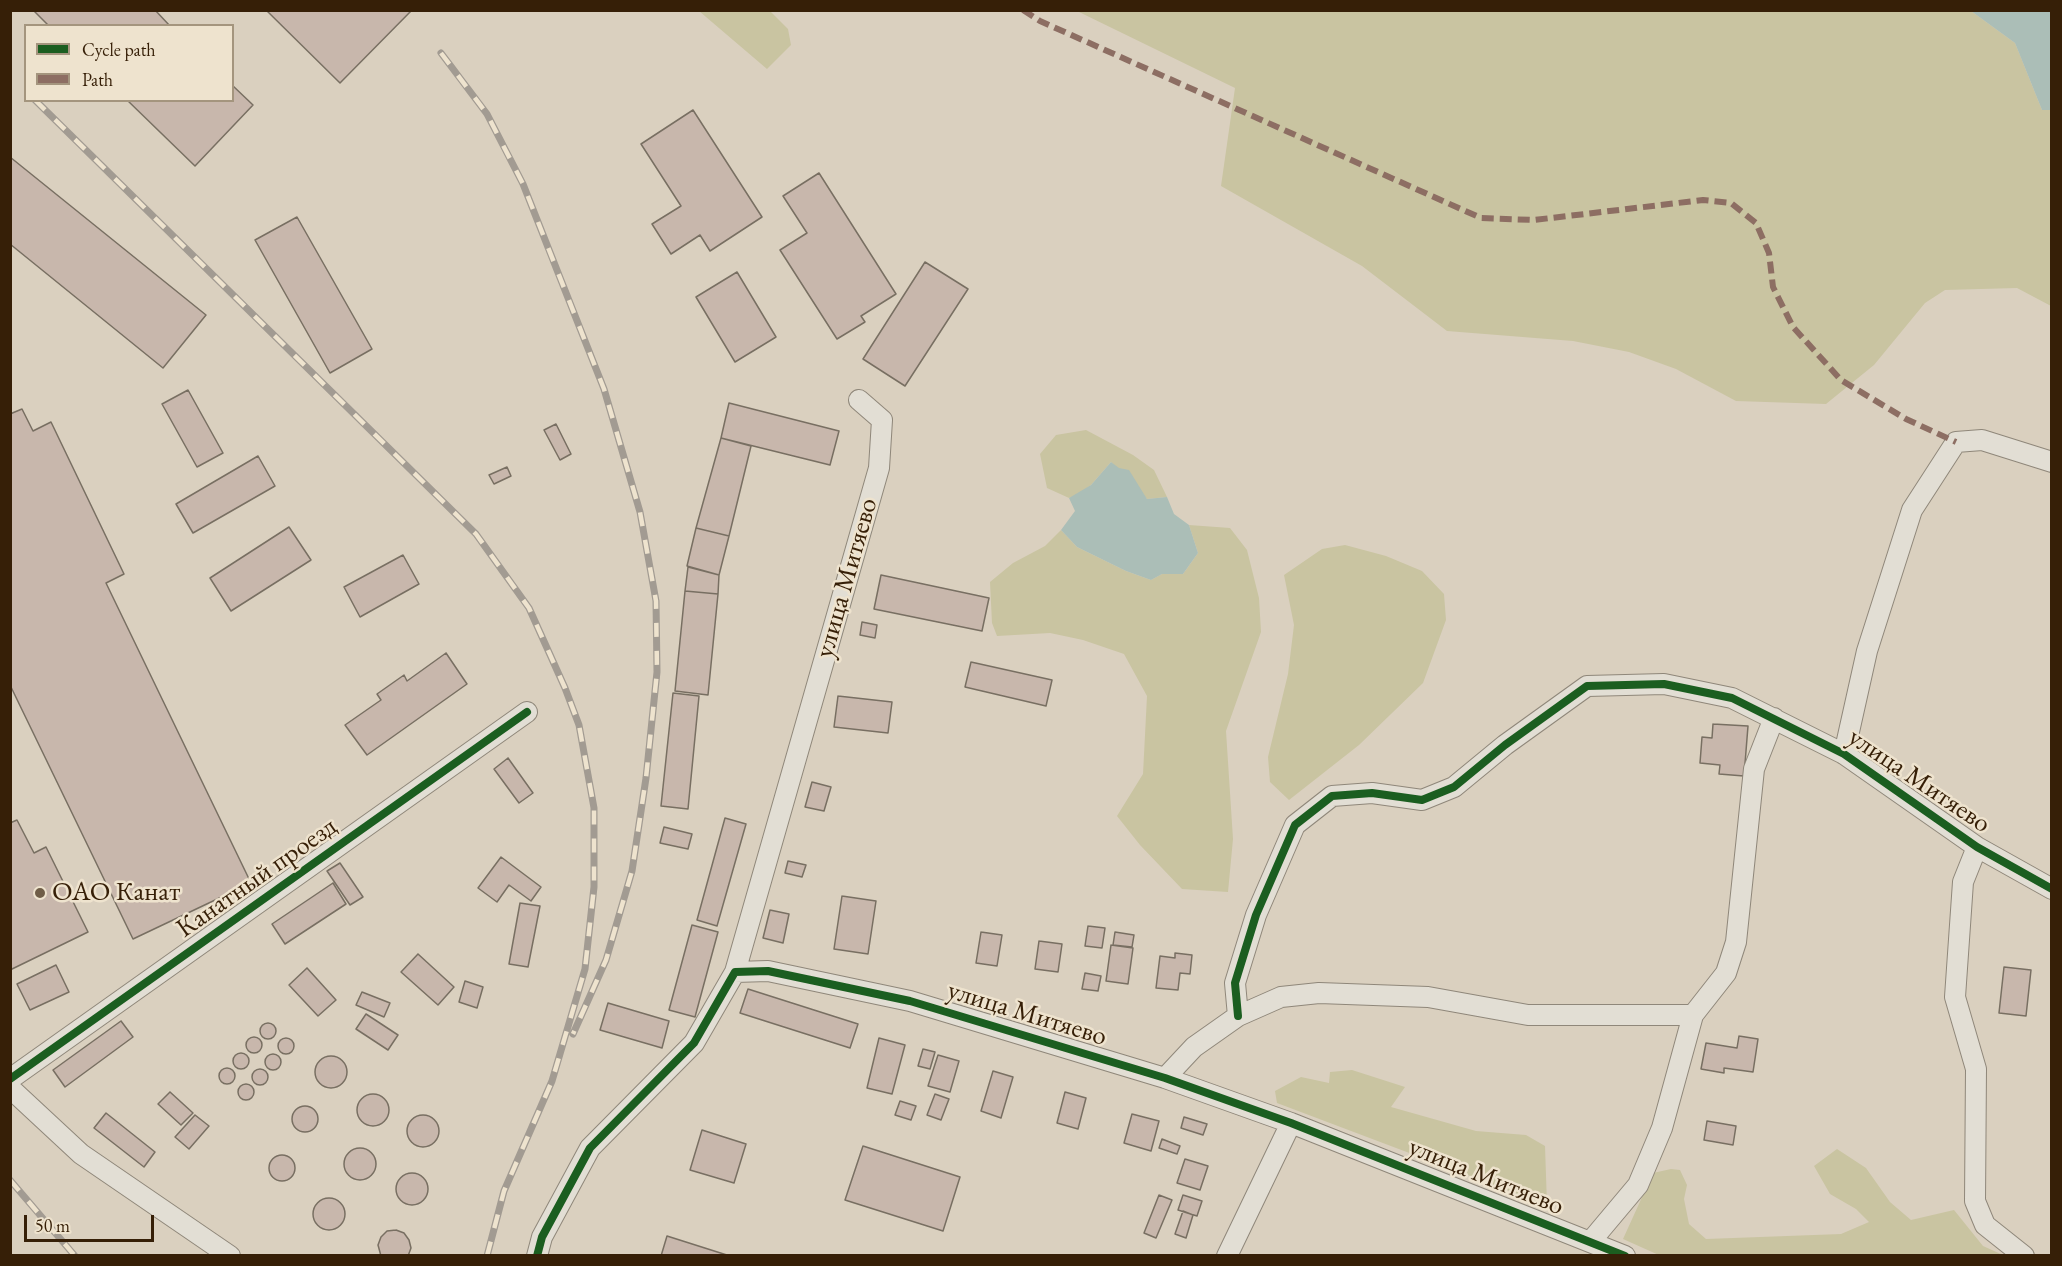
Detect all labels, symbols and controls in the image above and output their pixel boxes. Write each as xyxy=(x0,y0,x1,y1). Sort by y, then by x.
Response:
legend xyxy=(24,24,234,102)
text: Cycle path xyxy=(82,38,156,61)
text: Path xyxy=(82,68,113,91)
street label: улица Митяево xyxy=(809,494,885,662)
street label: улица Митяево xyxy=(1842,721,1996,841)
street label: Канатный проезд xyxy=(171,811,343,945)
place label: ОАО Канат xyxy=(52,877,180,909)
marker: ОАО Канат xyxy=(33,886,47,900)
street label: улица Митяево xyxy=(943,974,1111,1054)
street label: улица Митяево xyxy=(1404,1131,1568,1223)
scale bar xyxy=(27,1203,158,1241)
text: 50 m xyxy=(35,1214,70,1237)

